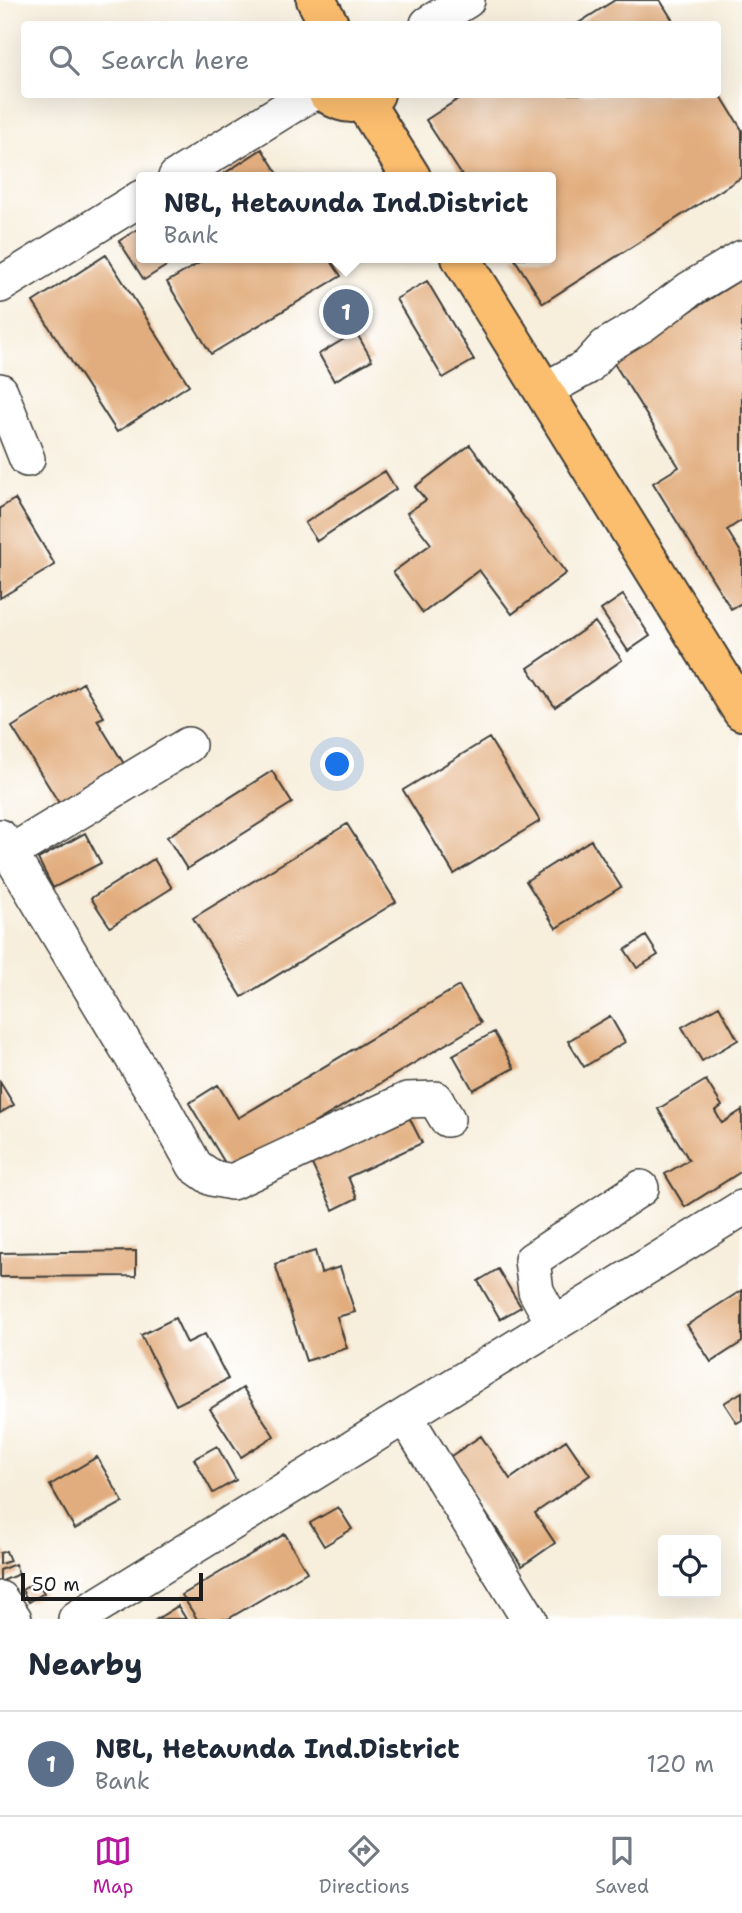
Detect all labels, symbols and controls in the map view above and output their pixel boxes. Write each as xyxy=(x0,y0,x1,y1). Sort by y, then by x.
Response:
search box xyxy=(21,21,721,98)
icon: search xyxy=(45,41,83,79)
text: Search here xyxy=(101,42,250,77)
popup xyxy=(136,172,556,263)
text: NBL, Hetaunda Ind.District xyxy=(164,185,528,220)
text: Bank xyxy=(164,220,219,250)
pin: 1 xyxy=(323,286,369,338)
your location xyxy=(320,747,354,781)
map controls xyxy=(658,1535,721,1598)
button: locate xyxy=(658,1535,721,1598)
scale bar xyxy=(21,1570,203,1602)
text: 50 m xyxy=(32,1572,80,1597)
text: Nearby xyxy=(28,1644,143,1685)
text: NBL, Hetaunda Ind.District xyxy=(95,1731,460,1766)
text: 1 xyxy=(46,1749,56,1779)
text: 120 m xyxy=(646,1749,714,1779)
text: Bank xyxy=(95,1766,150,1796)
tab: Map xyxy=(93,1832,133,1899)
tab: Directions xyxy=(319,1832,410,1899)
tab: Saved xyxy=(595,1832,649,1899)

